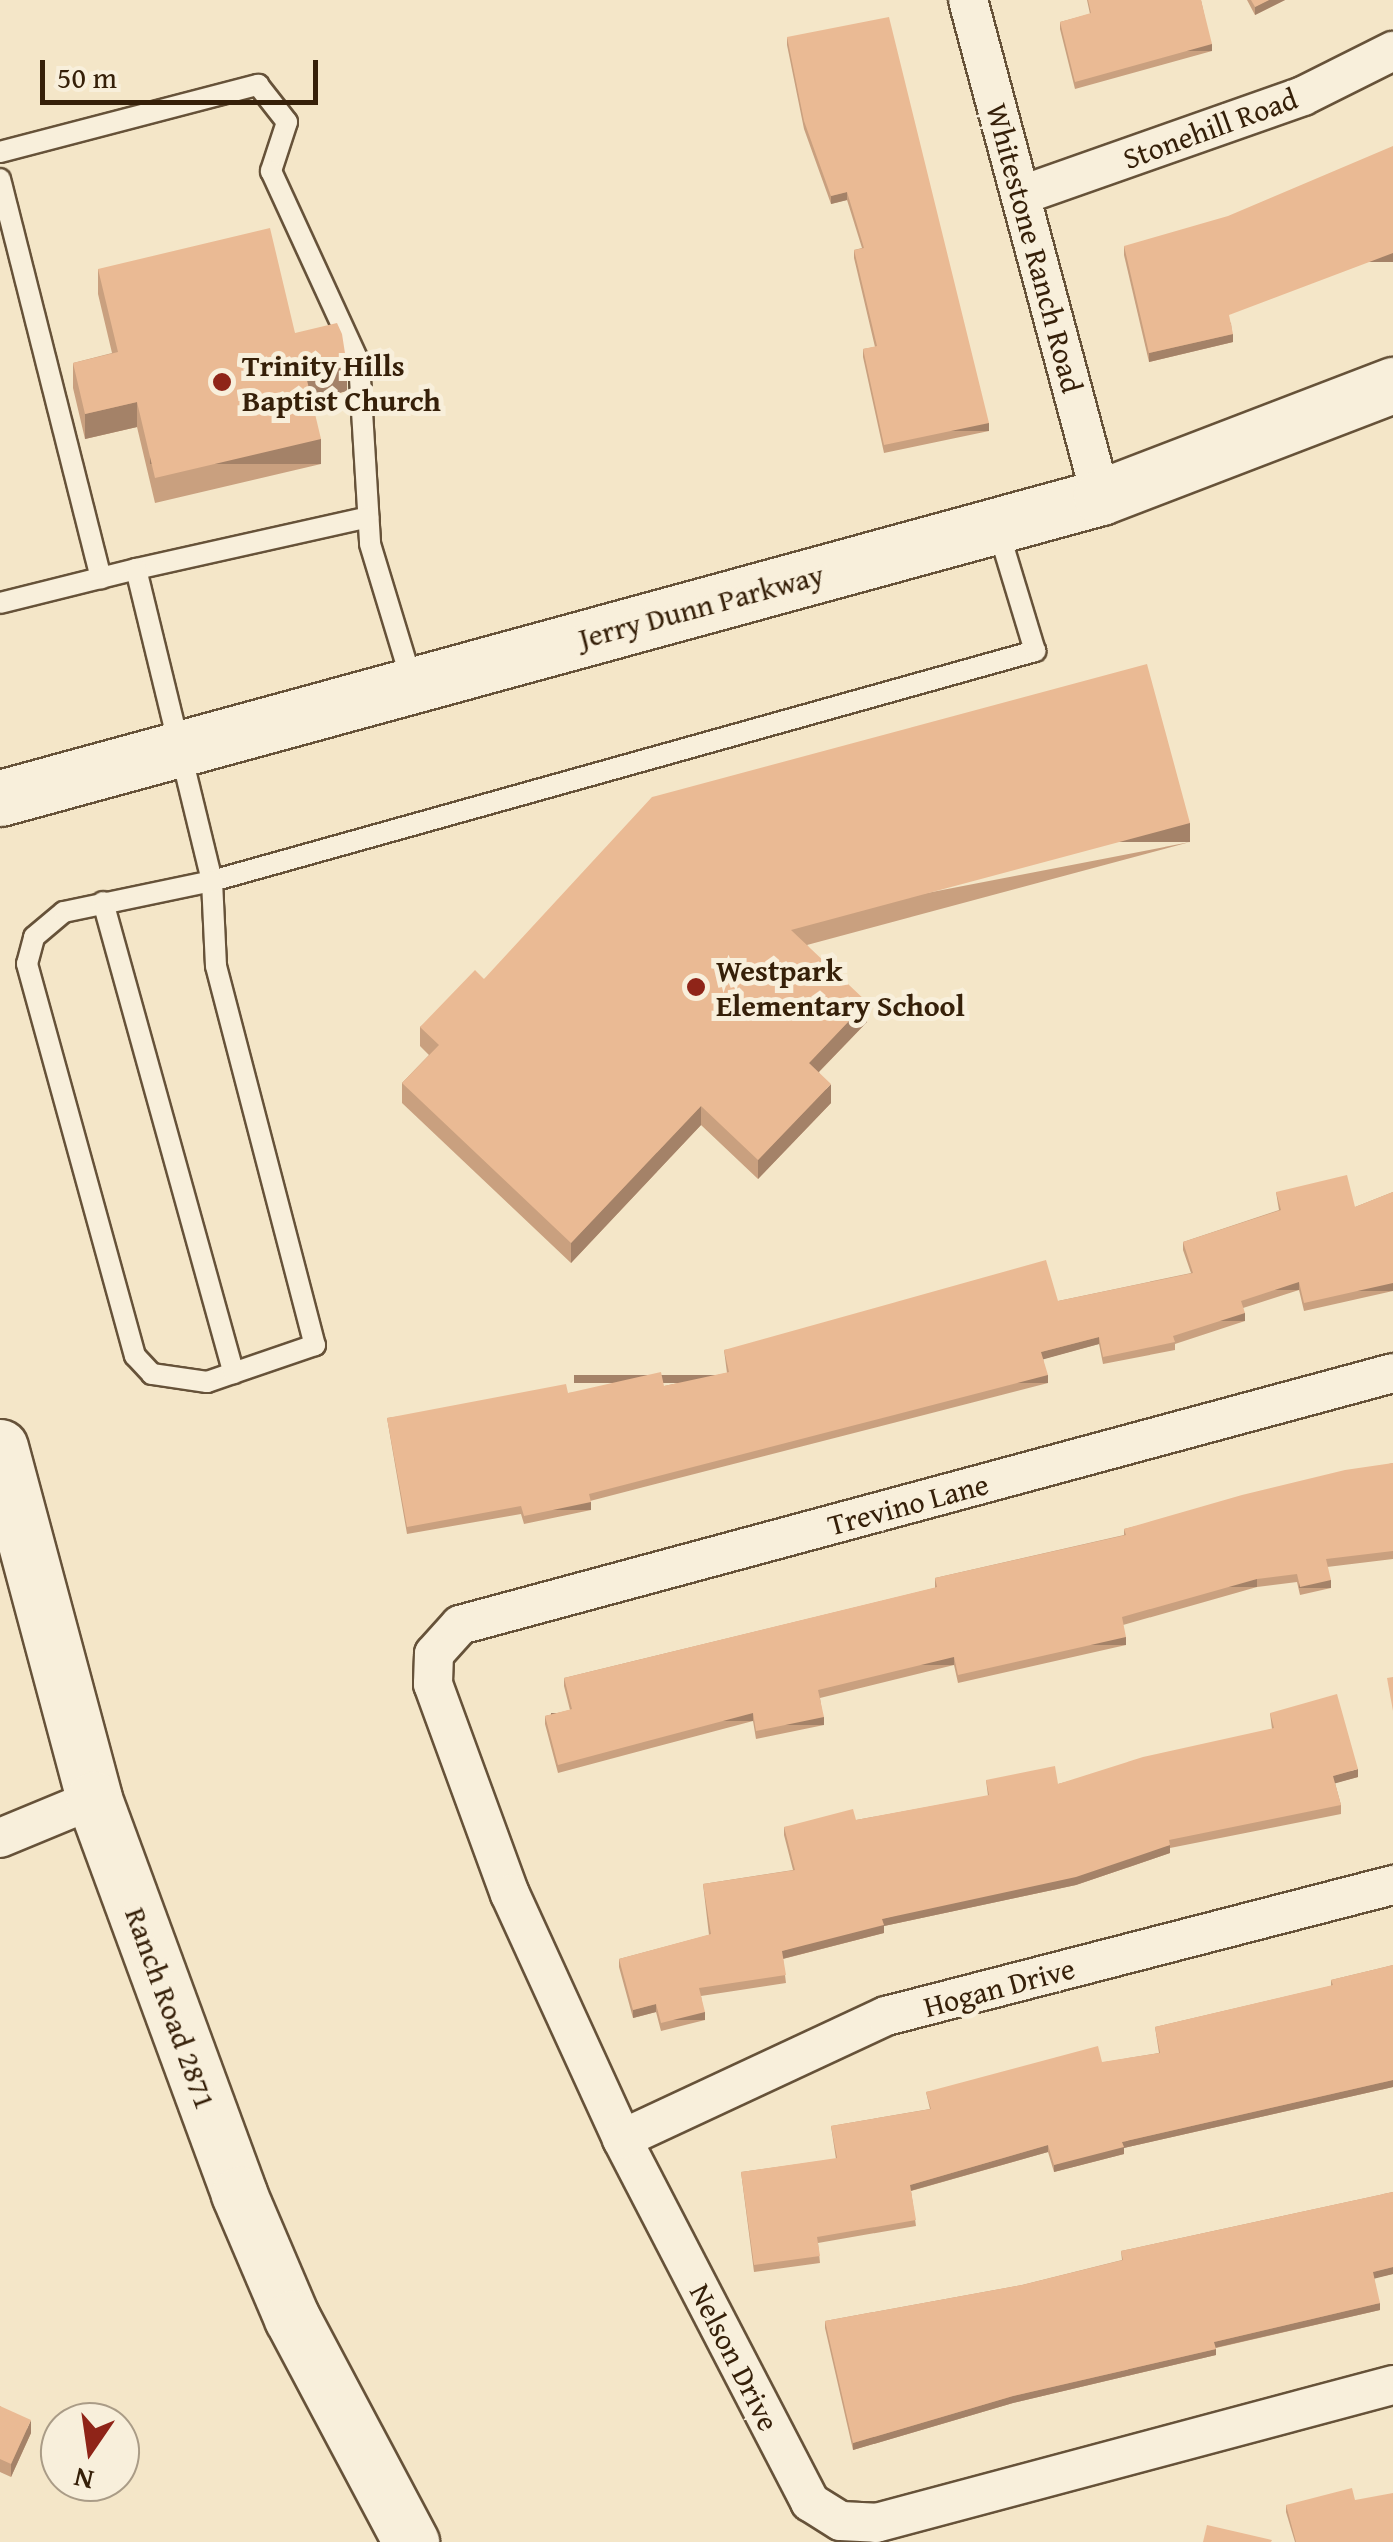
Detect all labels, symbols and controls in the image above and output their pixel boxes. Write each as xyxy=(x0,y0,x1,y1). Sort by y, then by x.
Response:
scale bar xyxy=(45,40,322,102)
text: 50 m xyxy=(57,55,117,99)
street label: Stonehill Road xyxy=(1118,80,1302,176)
street label: Whitestone Ranch Road xyxy=(979,99,1091,397)
place label: Trinity Hills Baptist Church xyxy=(242,347,441,418)
marker: Trinity Hills Baptist Church xyxy=(211,371,233,393)
street label: Jerry Dunn Parkway xyxy=(574,556,828,656)
place label: Westpark Elementary School xyxy=(716,952,965,1022)
marker: Westpark Elementary School xyxy=(685,976,707,998)
street label: Trevino Lane xyxy=(824,1465,992,1543)
street label: Ranch Road 2871 xyxy=(118,1902,224,2114)
street label: Hogan Drive xyxy=(919,1950,1079,2024)
street label: Nelson Drive xyxy=(683,2278,787,2436)
north arrow xyxy=(40,2402,140,2502)
text: N xyxy=(70,2458,97,2502)

